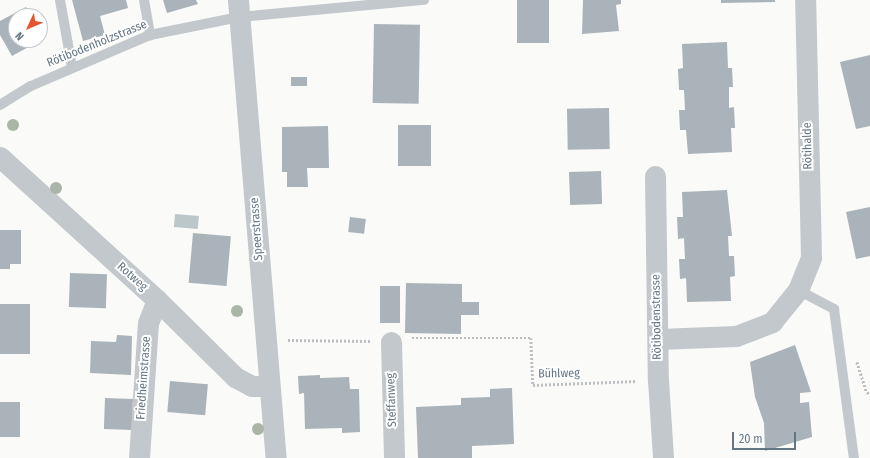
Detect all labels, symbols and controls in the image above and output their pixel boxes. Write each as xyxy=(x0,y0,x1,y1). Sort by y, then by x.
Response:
north arrow xyxy=(8,8,48,48)
street label: Rötibodenholzstrasse xyxy=(45,17,149,71)
text: N xyxy=(13,29,27,43)
street label: Rötihalde xyxy=(800,122,816,170)
street label: Speerstrasse xyxy=(248,197,266,261)
street label: Rotweg xyxy=(114,260,150,294)
street label: Rötibodenstrasse xyxy=(649,274,665,360)
street label: Friedheimstrasse xyxy=(134,336,154,420)
street label: Bühlweg xyxy=(538,366,580,382)
street label: Steffanweg xyxy=(384,373,400,427)
scale bar xyxy=(734,424,798,450)
text: 20 m xyxy=(739,432,763,446)

